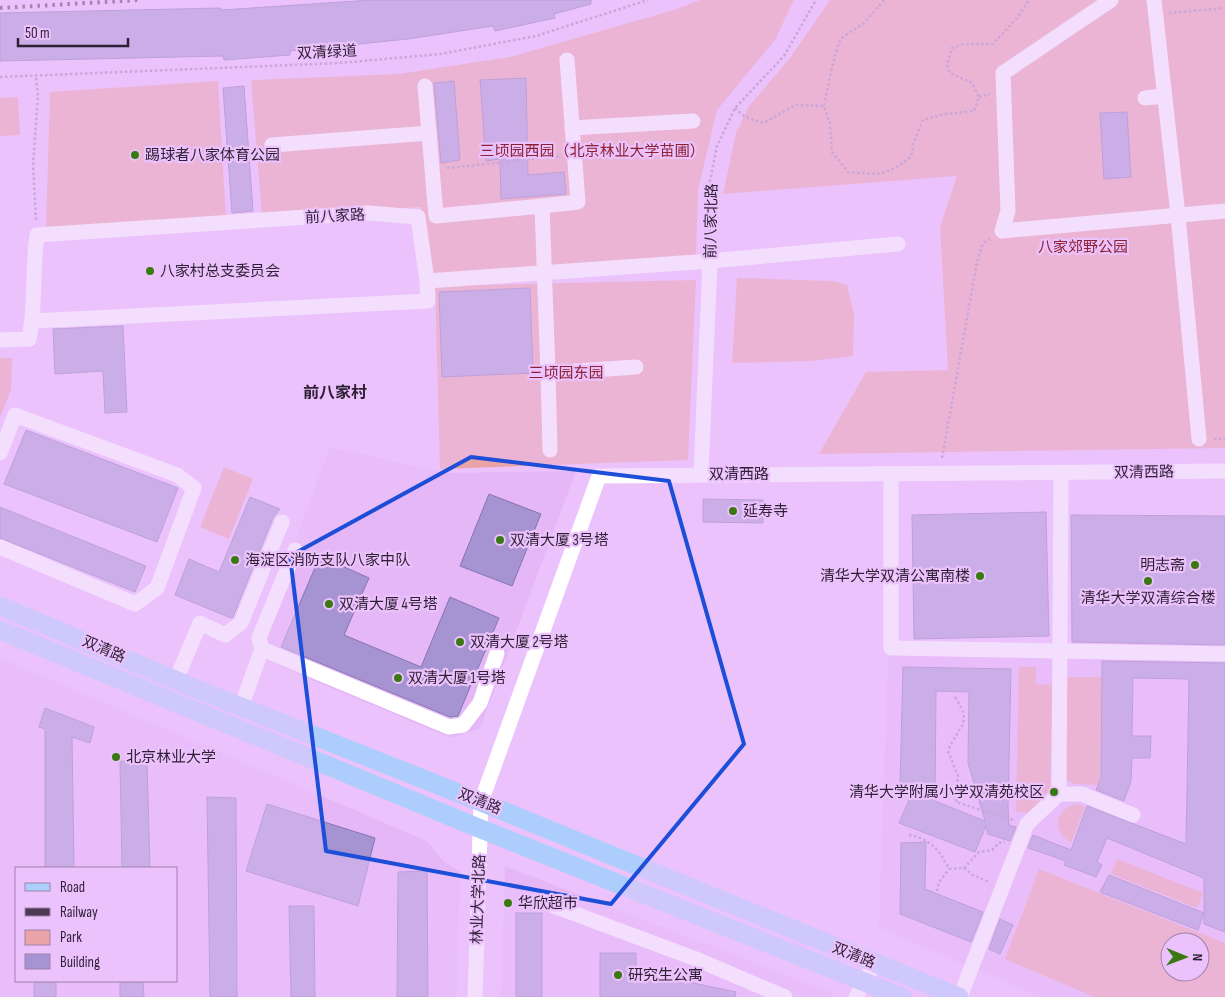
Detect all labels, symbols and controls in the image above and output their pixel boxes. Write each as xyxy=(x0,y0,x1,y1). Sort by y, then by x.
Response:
scale bar xyxy=(18,15,128,47)
text: 50 m xyxy=(25,24,50,43)
street label: 双清绿道 xyxy=(297,41,357,64)
park label: 三顷园西园（北京林业大学苗圃） xyxy=(479,142,705,161)
place label: 踢球者八家体育公园 xyxy=(145,146,280,165)
marker: 踢球者八家体育公园 xyxy=(129,149,141,161)
street label: 前八家北路 xyxy=(701,183,722,259)
street label: 前八家路 xyxy=(305,205,365,228)
park label: 八家郊野公园 xyxy=(1038,238,1128,257)
place label: 八家村总支委员会 xyxy=(160,262,280,281)
marker: 八家村总支委员会 xyxy=(144,265,156,277)
park label: 三顷园东园 xyxy=(528,364,604,383)
district label: 前八家村 xyxy=(303,383,367,403)
street label: 双清西路 xyxy=(1114,462,1174,483)
street label: 双清西路 xyxy=(709,465,769,484)
place label: 延寿寺 xyxy=(743,502,788,521)
marker: 延寿寺 xyxy=(727,505,739,517)
place label: 双清大厦 3号塔 xyxy=(510,531,609,550)
marker: 双清大厦 3号塔 xyxy=(494,534,506,546)
place label: 海淀区消防支队八家中队 xyxy=(245,551,410,570)
marker: 海淀区消防支队八家中队 xyxy=(229,554,241,566)
place label: 明志斋 xyxy=(1140,556,1185,575)
marker: 明志斋 xyxy=(1189,559,1201,571)
place label: 清华大学双清公寓南楼 xyxy=(820,567,970,586)
marker: 清华大学双清公寓南楼 xyxy=(974,570,986,582)
marker: 清华大学双清综合楼 xyxy=(1142,575,1154,587)
place label: 清华大学双清综合楼 xyxy=(1080,589,1216,608)
place label: 双清大厦 4号塔 xyxy=(339,595,438,614)
marker: 双清大厦 4号塔 xyxy=(323,598,335,610)
street label: 双清路 xyxy=(79,632,128,667)
place label: 双清大厦 2号塔 xyxy=(470,633,569,652)
marker: 双清大厦 2号塔 xyxy=(454,636,466,648)
place label: 双清大厦 1号塔 xyxy=(408,669,506,688)
marker: 双清大厦 1号塔 xyxy=(392,672,404,684)
place label: 北京林业大学 xyxy=(126,748,216,767)
marker: 北京林业大学 xyxy=(110,751,122,763)
place label: 清华大学附属小学双清苑校区 xyxy=(849,783,1044,802)
street label: 双清路 xyxy=(455,784,504,819)
marker: 清华大学附属小学双清苑校区 xyxy=(1048,786,1060,798)
street label: 林业大学北路 xyxy=(467,854,490,944)
legend xyxy=(15,867,178,982)
text: Road xyxy=(60,878,85,897)
place label: 华欣超市 xyxy=(518,894,578,913)
marker: 华欣超市 xyxy=(502,897,514,909)
text: Railway xyxy=(60,903,98,922)
text: Park xyxy=(60,928,82,947)
north arrow xyxy=(1160,932,1210,982)
street label: 双清路 xyxy=(829,938,878,973)
text: Building xyxy=(60,953,100,972)
text: N xyxy=(1189,953,1206,961)
place label: 研究生公寓 xyxy=(628,966,703,985)
marker: 研究生公寓 xyxy=(612,969,624,981)

